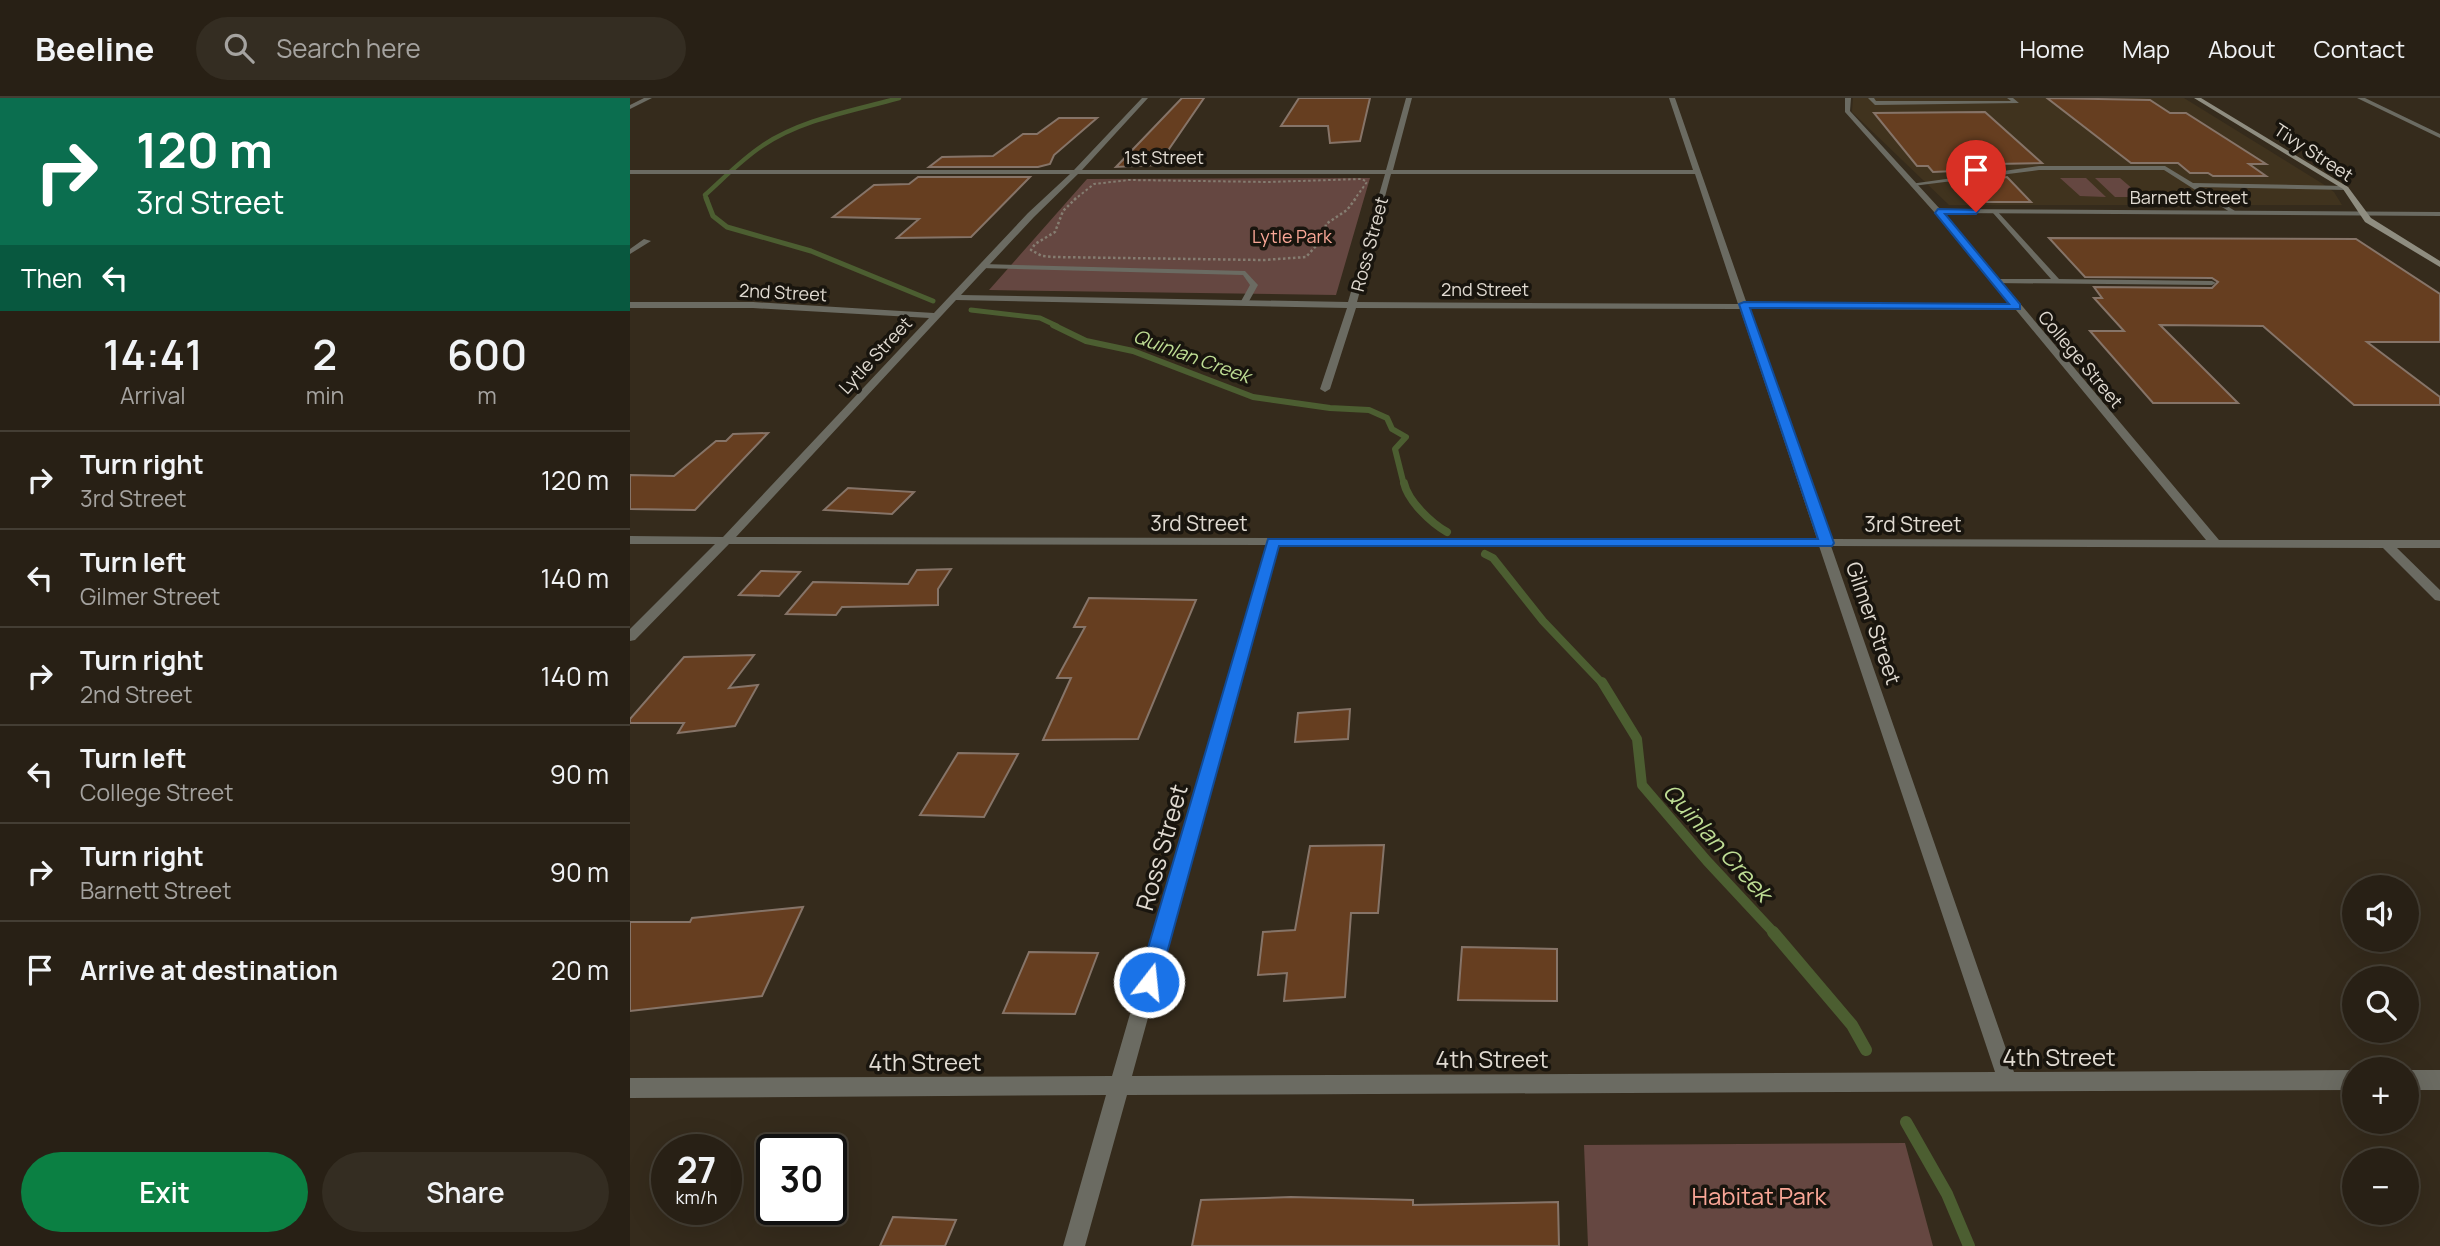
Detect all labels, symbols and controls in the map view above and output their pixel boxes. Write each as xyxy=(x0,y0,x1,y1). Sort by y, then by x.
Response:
search box xyxy=(196,17,686,80)
text: Beeline xyxy=(35,26,154,71)
icon: search xyxy=(220,29,258,67)
text: Search here xyxy=(276,30,421,66)
text: Home xyxy=(2019,32,2084,65)
text: Map xyxy=(2122,32,2170,65)
text: About xyxy=(2208,32,2276,65)
text: Contact xyxy=(2314,32,2405,65)
text: 120 m xyxy=(136,116,273,183)
street label: Tivy Street xyxy=(2270,117,2358,187)
icon: right xyxy=(21,126,112,217)
pin xyxy=(1946,140,2006,212)
street label: 1st Street xyxy=(1124,145,1204,169)
icon: arrive xyxy=(1957,151,1995,189)
text: 3rd Street xyxy=(136,180,284,224)
street label: Barnett Street xyxy=(2130,185,2248,209)
street label: Ross Street xyxy=(1345,194,1393,294)
park label: Lytle Park xyxy=(1252,224,1333,248)
icon: left xyxy=(96,259,134,297)
text: Then xyxy=(21,260,82,296)
street label: 2nd Street xyxy=(1441,277,1529,301)
street label: 2nd Street xyxy=(738,278,828,306)
street label: College Street xyxy=(2033,305,2129,413)
street label: Lytle Street xyxy=(833,311,917,399)
water label: Quinlan Creek xyxy=(1130,323,1257,390)
text: 14:41 xyxy=(103,325,203,383)
text: 2 xyxy=(313,325,337,383)
text: 600 xyxy=(447,325,527,383)
text: Arrival xyxy=(120,379,186,411)
text: min xyxy=(306,379,344,411)
text: m xyxy=(477,379,497,411)
text: Turn right xyxy=(80,446,204,482)
icon: right xyxy=(21,461,59,499)
text: 120 m xyxy=(541,462,609,498)
text: 3rd Street xyxy=(80,482,187,514)
street label: 3rd Street xyxy=(1150,509,1248,537)
street label: 3rd Street xyxy=(1864,510,1962,538)
text: Turn left xyxy=(80,544,187,580)
street label: Gilmer Street xyxy=(1840,558,1908,688)
icon: left xyxy=(21,559,59,597)
text: 140 m xyxy=(540,560,609,596)
text: Gilmer Street xyxy=(80,580,220,612)
text: Turn right xyxy=(80,642,204,678)
icon: right xyxy=(21,657,59,695)
text: 140 m xyxy=(540,658,609,694)
text: 2nd Street xyxy=(80,678,192,710)
text: Turn left xyxy=(80,740,187,776)
icon: left xyxy=(21,755,59,793)
text: 90 m xyxy=(550,756,609,792)
text: College Street xyxy=(80,776,233,808)
water label: Quinlan Creek xyxy=(1656,776,1782,911)
street label: Ross Street xyxy=(1127,780,1195,914)
text: Turn right xyxy=(80,838,204,874)
icon: right xyxy=(21,853,59,891)
text: 90 m xyxy=(550,854,609,890)
text: Barnett Street xyxy=(80,874,231,906)
map controls xyxy=(2342,875,2419,1225)
button: sound xyxy=(2342,875,2419,952)
position arrow xyxy=(1112,945,1186,1019)
icon: arrive xyxy=(21,951,59,989)
text: Arrive at destination xyxy=(80,952,338,988)
text: 20 m xyxy=(551,952,609,988)
button: search xyxy=(2342,966,2419,1043)
street label: 4th Street xyxy=(2002,1040,2116,1073)
street label: 4th Street xyxy=(1435,1042,1549,1075)
street label: 4th Street xyxy=(868,1045,982,1078)
button: + xyxy=(2342,1057,2419,1134)
speed limit sign: 30 xyxy=(756,1134,847,1225)
text: 27 xyxy=(677,1146,716,1194)
button: − xyxy=(2342,1148,2419,1225)
button: Exit xyxy=(21,1152,308,1232)
button: Share xyxy=(322,1152,609,1232)
park label: Habitat Park xyxy=(1692,1179,1827,1212)
text: km/h xyxy=(676,1185,717,1209)

